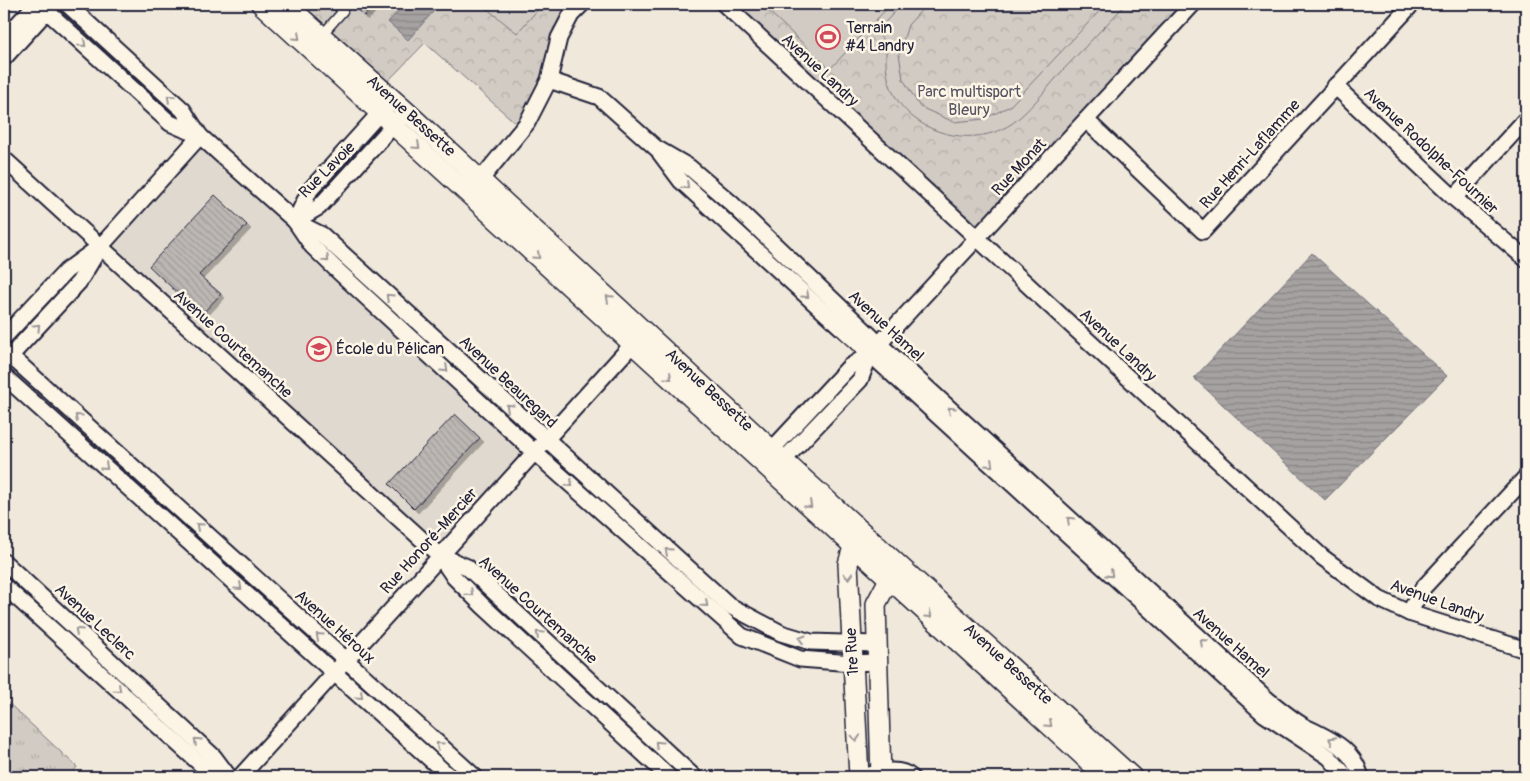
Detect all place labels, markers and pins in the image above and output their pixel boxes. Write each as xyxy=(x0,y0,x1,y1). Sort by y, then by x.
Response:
place label: Terrain #4 Landry xyxy=(845,18,914,56)
sports icon: Terrain #4 Landry xyxy=(815,24,841,50)
school or university icon: École du Pélican xyxy=(306,336,332,362)
place label: École du Pélican xyxy=(336,339,444,359)

